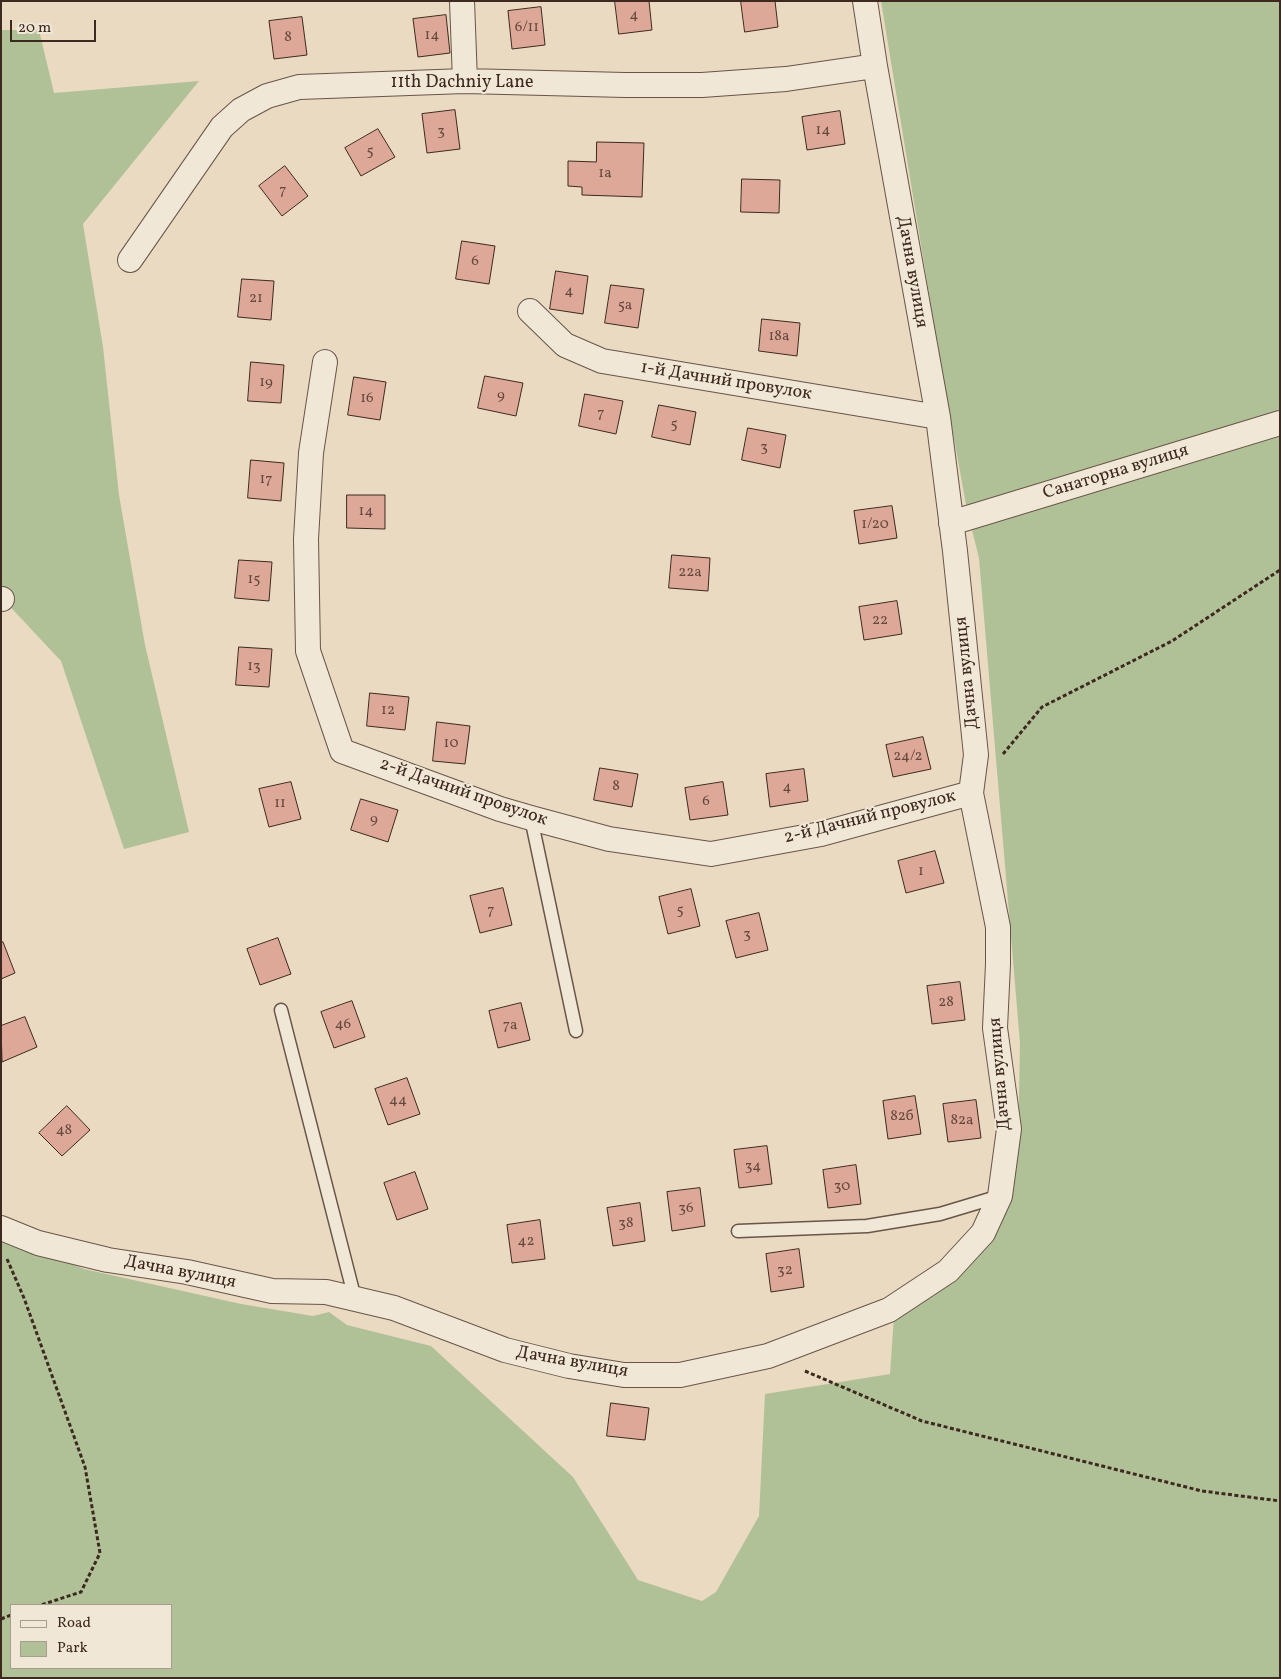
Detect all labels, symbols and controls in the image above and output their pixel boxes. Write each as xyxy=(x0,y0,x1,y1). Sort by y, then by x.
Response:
house number: 4 xyxy=(630,7,638,25)
scale bar xyxy=(12,10,99,42)
text: 20 m xyxy=(18,18,51,39)
house number: 6/11 xyxy=(515,19,539,37)
house number: 14 xyxy=(425,27,439,45)
house number: 8 xyxy=(284,29,292,47)
street label: 11th Dachniy Lane xyxy=(391,73,533,95)
house number: 14 xyxy=(816,122,830,140)
house number: 3 xyxy=(437,123,445,141)
house number: 5 xyxy=(366,143,374,161)
house number: 1а xyxy=(598,165,612,183)
house number: 7 xyxy=(279,182,287,200)
street label: Дачна вулиця xyxy=(891,214,931,330)
house number: 6 xyxy=(471,253,479,271)
house number: 4 xyxy=(565,283,573,301)
house number: 21 xyxy=(249,290,263,308)
house number: 5а xyxy=(618,297,632,315)
house number: 18а xyxy=(769,328,789,346)
street label: 1-й Дачний провулок xyxy=(639,358,813,406)
house number: 19 xyxy=(259,374,273,392)
house number: 9 xyxy=(497,387,505,405)
house number: 16 xyxy=(360,390,374,408)
house number: 7 xyxy=(597,405,605,423)
house number: 5 xyxy=(670,416,678,434)
house number: 3 xyxy=(760,439,768,457)
street label: Санаторна вулиця xyxy=(1041,441,1191,505)
house number: 17 xyxy=(259,471,273,489)
house number: 14 xyxy=(359,503,373,521)
house number: 1/20 xyxy=(861,516,889,534)
house number: 22а xyxy=(678,564,702,582)
house number: 15 xyxy=(247,571,261,589)
house number: 22 xyxy=(872,612,888,630)
street label: Дачна вулиця xyxy=(951,615,985,731)
house number: 13 xyxy=(247,658,261,676)
house number: 12 xyxy=(381,702,395,720)
house number: 10 xyxy=(444,735,458,753)
house number: 24/2 xyxy=(893,748,923,766)
street label: 2-й Дачний провулок xyxy=(376,754,550,832)
house number: 8 xyxy=(612,778,620,796)
house number: 4 xyxy=(783,779,791,797)
street label: 2-й Дачний провулок xyxy=(782,786,958,850)
house number: 6 xyxy=(702,793,710,811)
house number: 11 xyxy=(274,795,286,813)
house number: 9 xyxy=(370,811,378,829)
house number: 1 xyxy=(918,863,924,881)
house number: 7 xyxy=(487,902,495,920)
house number: 5 xyxy=(676,902,684,920)
house number: 3 xyxy=(743,926,751,944)
house number: 28 xyxy=(938,994,954,1012)
house number: 46 xyxy=(335,1016,351,1034)
house number: 7а xyxy=(503,1017,517,1035)
street label: Дачна вулиця xyxy=(985,1017,1017,1131)
house number: 44 xyxy=(389,1092,407,1110)
house number: 82б xyxy=(890,1108,914,1126)
house number: 82а xyxy=(950,1112,974,1130)
house number: 48 xyxy=(56,1122,72,1140)
house number: 34 xyxy=(745,1158,761,1176)
house number: 30 xyxy=(834,1178,850,1196)
house number: 36 xyxy=(678,1200,694,1218)
house number: 38 xyxy=(618,1215,634,1233)
house number: 42 xyxy=(517,1233,535,1251)
street label: Дачна вулиця xyxy=(122,1252,238,1294)
house number: 32 xyxy=(777,1262,793,1280)
street label: Дачна вулиця xyxy=(514,1343,630,1383)
legend xyxy=(10,1604,172,1669)
text: Road xyxy=(57,1613,91,1634)
text: Park xyxy=(57,1638,88,1659)

